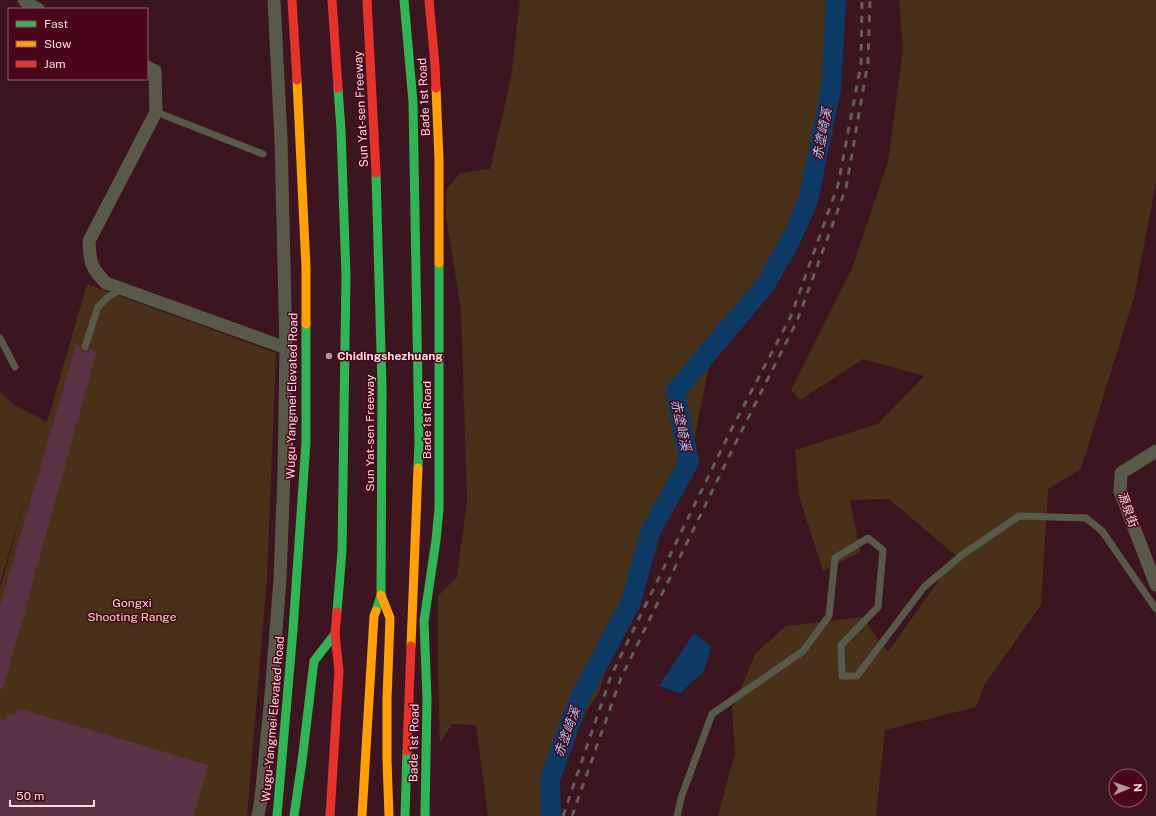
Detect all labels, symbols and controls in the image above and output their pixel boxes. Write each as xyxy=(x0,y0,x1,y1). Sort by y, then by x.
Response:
legend xyxy=(8,8,148,80)
text: Fast xyxy=(44,17,69,31)
text: Slow xyxy=(44,37,72,51)
street label: Sun Yat-sen Freeway xyxy=(351,50,371,168)
text: Jam xyxy=(44,57,66,71)
street label: Bade 1st Road xyxy=(415,58,433,136)
water label: 赤塗崎溪 xyxy=(810,105,835,161)
street label: Wugu-Yangmei Elevated Road xyxy=(284,313,300,479)
place label: Chidingshezhuang xyxy=(337,349,443,363)
marker: Chidingshezhuang xyxy=(324,351,334,361)
street label: Sun Yat-sen Freeway xyxy=(363,374,377,491)
street label: Bade 1st Road xyxy=(420,381,434,459)
water label: 赤塗崎溪 xyxy=(668,398,694,454)
street label: 源泉街 xyxy=(1116,491,1140,529)
park label: Gongxi Shooting Range xyxy=(88,596,177,624)
street label: Wugu-Yangmei Elevated Road xyxy=(259,636,287,802)
water label: 赤塗崎溪 xyxy=(551,703,584,759)
street label: Bade 1st Road xyxy=(406,704,422,782)
north arrow xyxy=(1108,768,1148,808)
scale bar xyxy=(10,782,94,808)
text: N xyxy=(1132,783,1144,792)
text: 50 m xyxy=(16,789,44,803)

